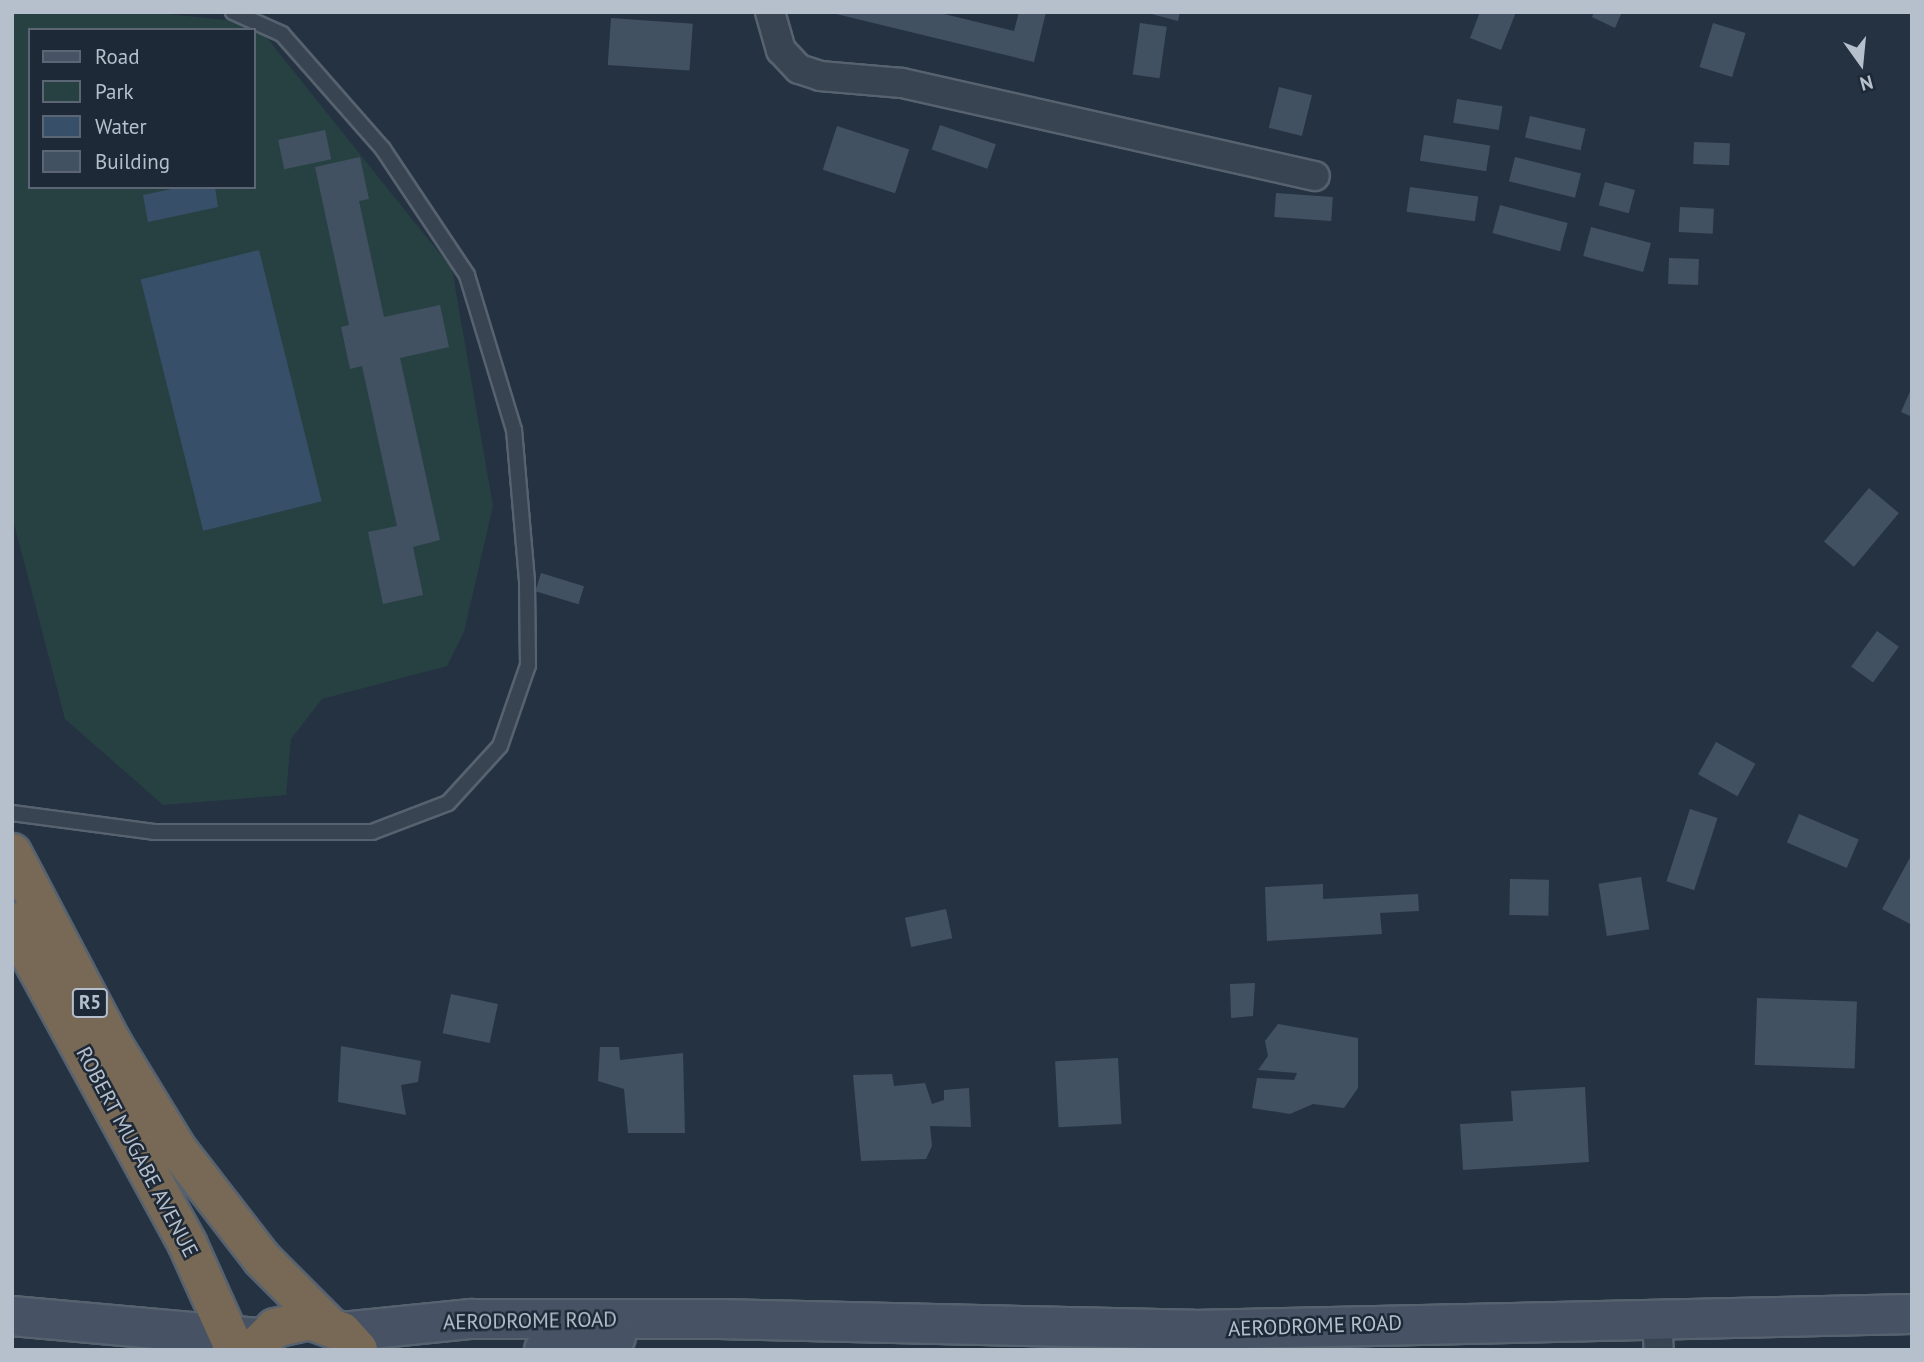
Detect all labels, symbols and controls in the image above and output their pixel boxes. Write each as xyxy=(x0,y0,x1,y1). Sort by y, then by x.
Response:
legend xyxy=(28,28,256,189)
north arrow xyxy=(1826,28,1896,98)
text: Road xyxy=(95,43,139,70)
text: N xyxy=(1857,70,1876,96)
text: Park xyxy=(95,78,134,105)
text: Water xyxy=(95,113,147,140)
text: Building xyxy=(95,148,170,175)
road number: R5 xyxy=(71,987,109,1018)
street label: ROBERT MUGABE AVENUE xyxy=(70,1042,204,1262)
street label: AERODROME ROAD xyxy=(443,1307,617,1335)
street label: AERODROME ROAD xyxy=(1228,1310,1402,1342)

